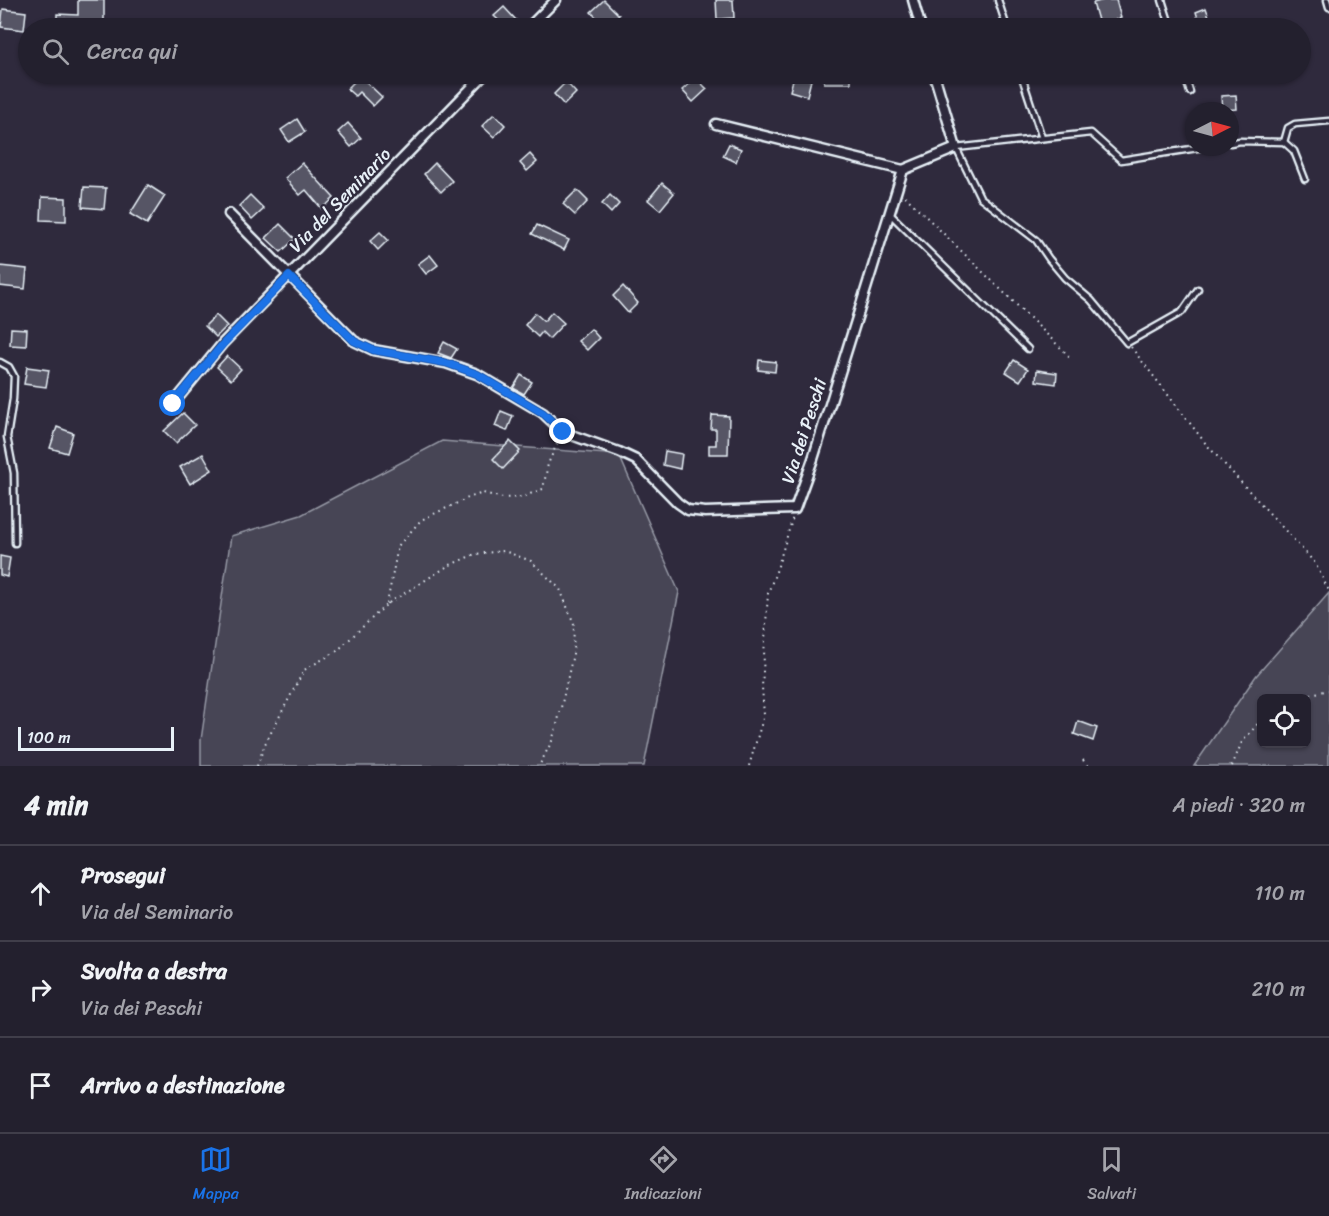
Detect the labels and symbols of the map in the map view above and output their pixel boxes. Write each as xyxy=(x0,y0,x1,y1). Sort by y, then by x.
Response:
north arrow xyxy=(1185,102,1239,156)
street label: Via del Seminario xyxy=(281,140,399,260)
street label: Via dei Peschi xyxy=(772,373,836,488)
route start xyxy=(159,390,185,416)
route end xyxy=(549,418,575,444)
scale bar xyxy=(18,724,174,752)

